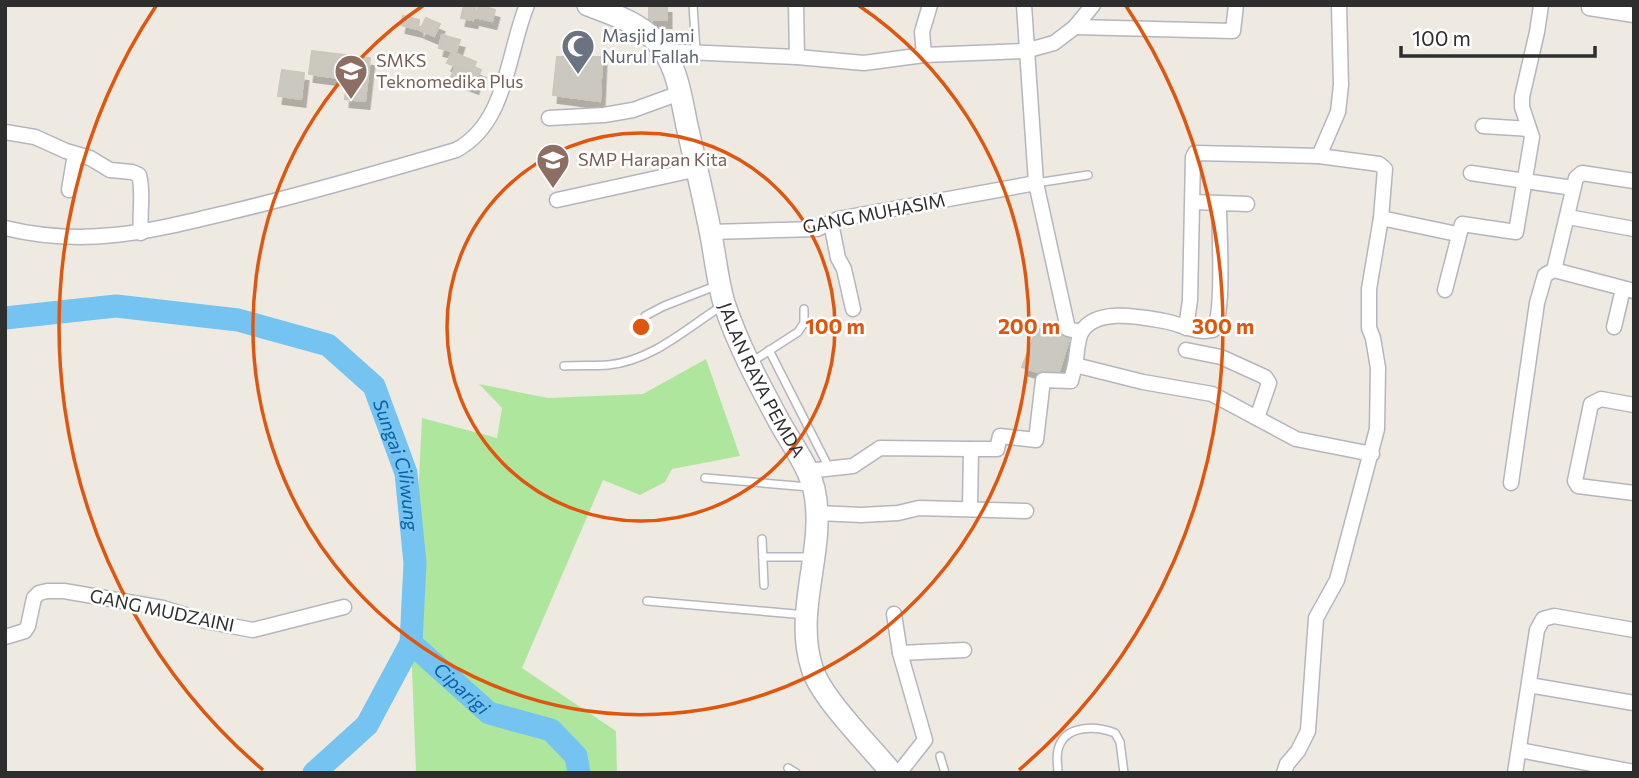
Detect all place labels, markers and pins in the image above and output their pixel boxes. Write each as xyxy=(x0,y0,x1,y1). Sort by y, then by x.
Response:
place label: Masjid Jami Nurul Fallah xyxy=(602,24,699,67)
mosque icon: Masjid Jami Nurul Fallah xyxy=(559,27,597,76)
place label: SMKS Teknomedika Plus xyxy=(376,49,523,92)
school or university icon: SMKS Teknomedika Plus xyxy=(332,52,370,101)
school or university icon: SMP Harapan Kita xyxy=(534,141,572,190)
place label: SMP Harapan Kita xyxy=(578,148,727,170)
centre of rings xyxy=(629,315,653,339)

